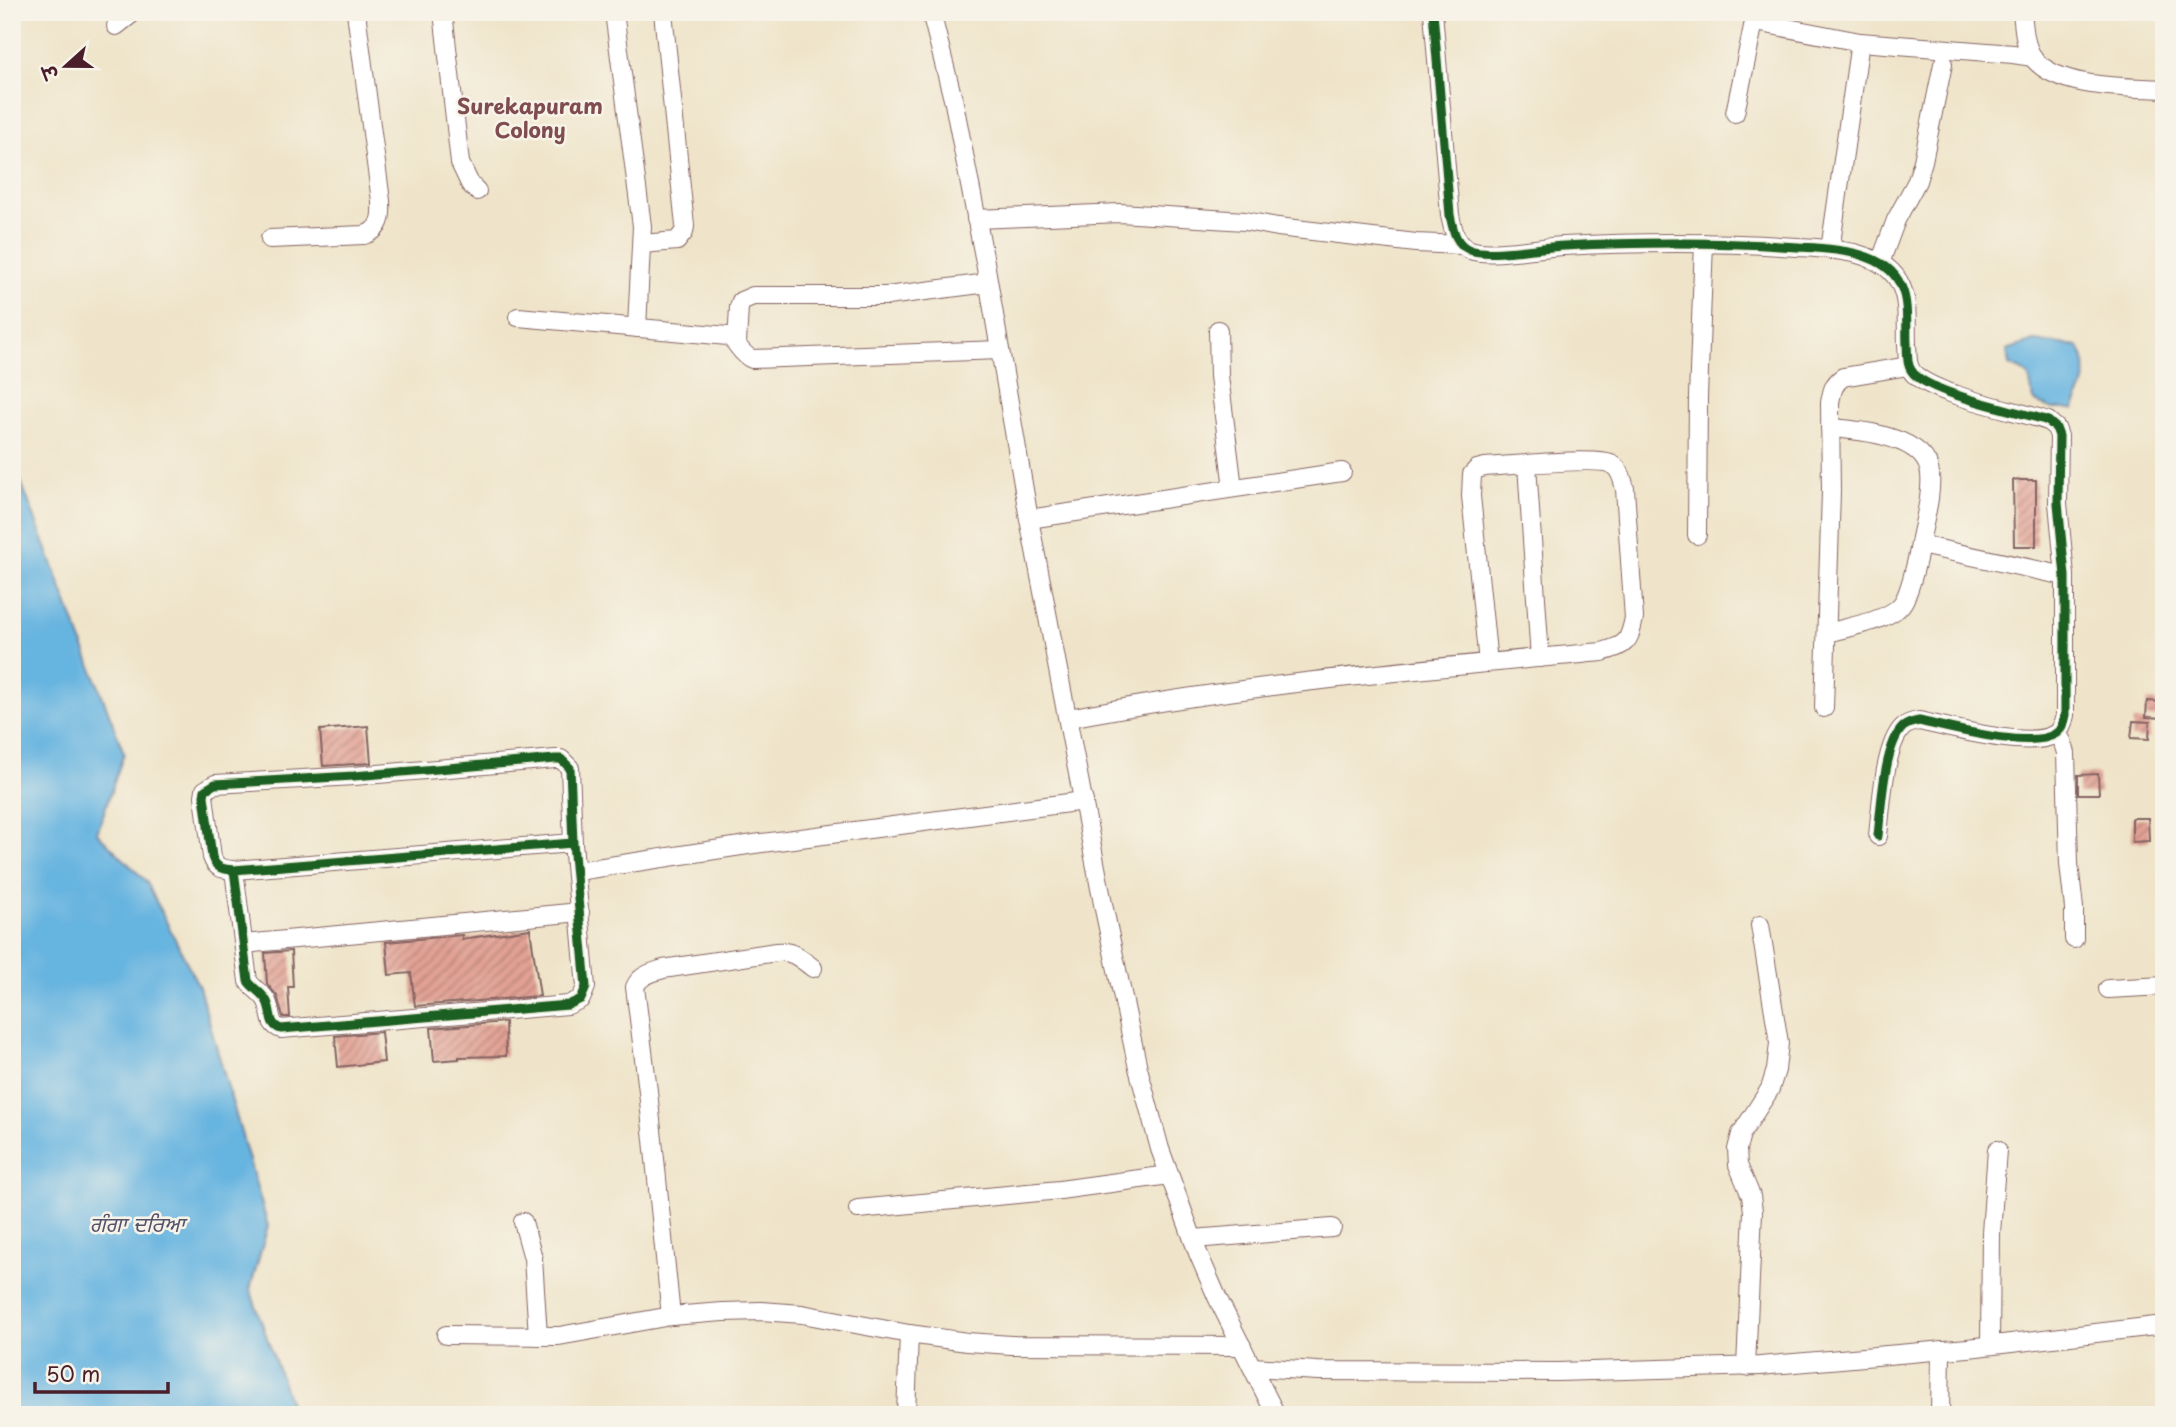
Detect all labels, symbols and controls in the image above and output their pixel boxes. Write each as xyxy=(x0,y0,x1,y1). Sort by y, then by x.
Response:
north arrow xyxy=(32,32,102,102)
text: उ xyxy=(33,59,65,85)
district label: Surekapuram Colony xyxy=(457,89,603,145)
water label: ਗੰਗਾ ਦਰਿਆ xyxy=(90,1207,188,1239)
scale bar xyxy=(35,1350,168,1394)
text: 50 m xyxy=(46,1357,100,1389)

